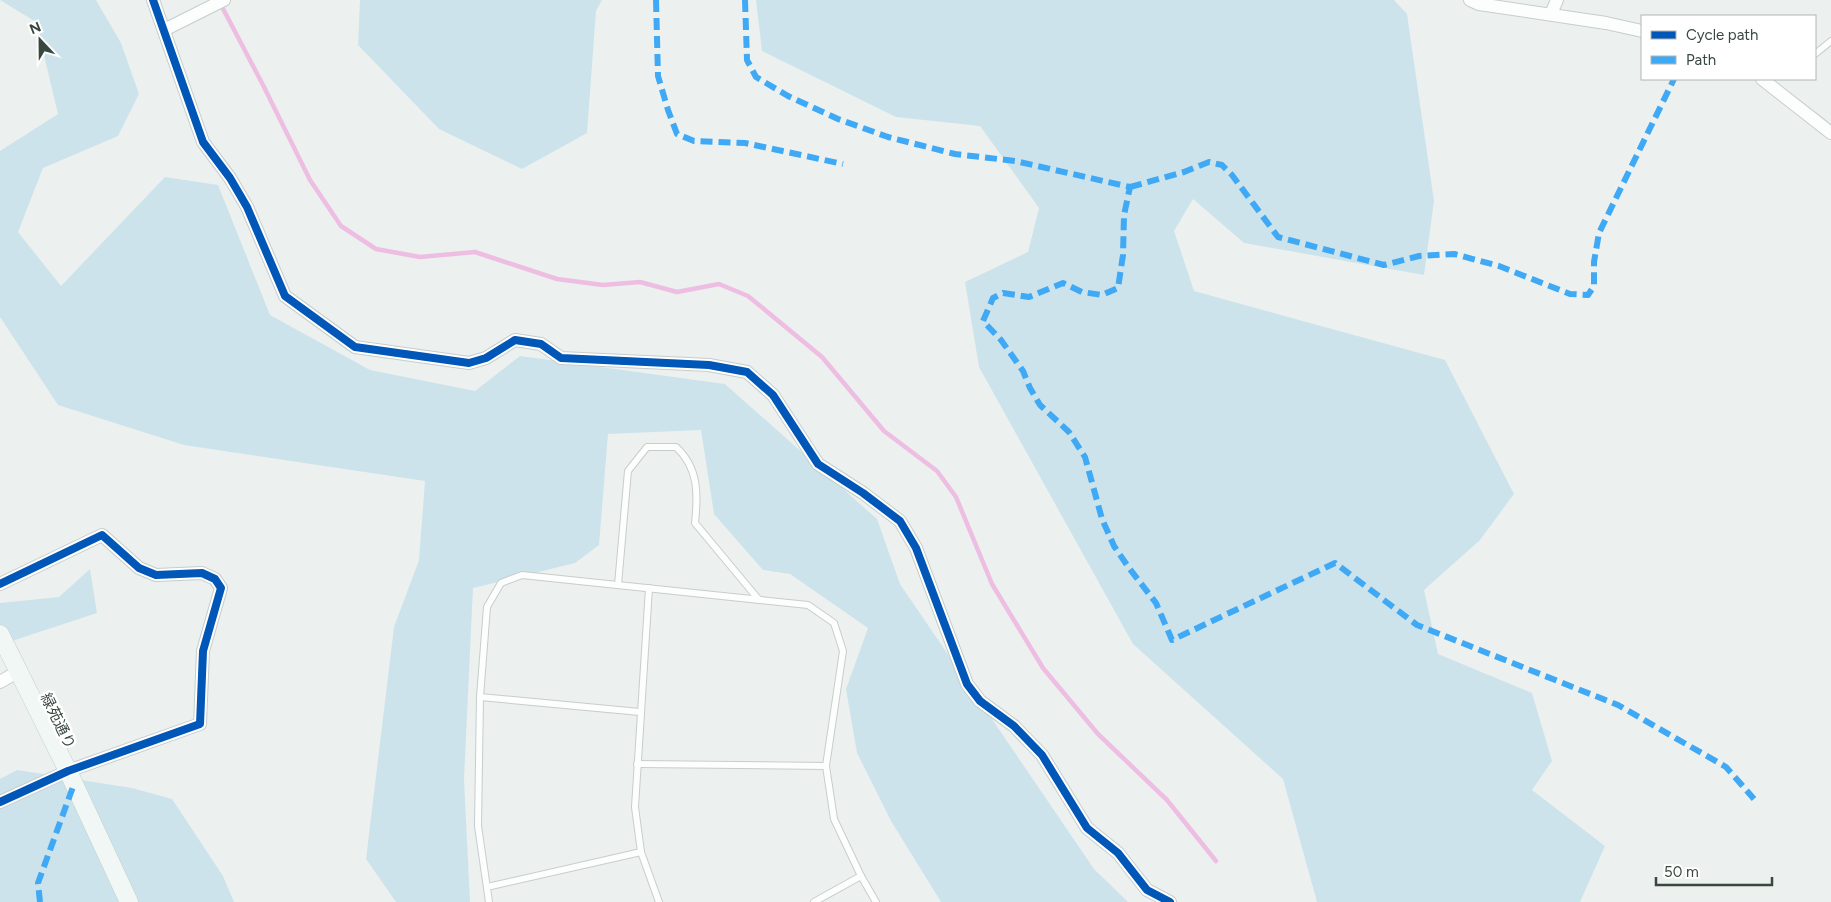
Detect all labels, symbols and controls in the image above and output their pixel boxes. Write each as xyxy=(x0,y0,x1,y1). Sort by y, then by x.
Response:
north arrow xyxy=(15,15,65,65)
legend xyxy=(1641,15,1816,80)
text: N xyxy=(27,19,44,38)
text: Cycle path xyxy=(1686,26,1758,44)
text: Path xyxy=(1686,51,1716,69)
street label: 緑苑通り xyxy=(37,690,79,752)
scale bar xyxy=(1656,854,1772,886)
text: 50 m xyxy=(1664,863,1699,881)

